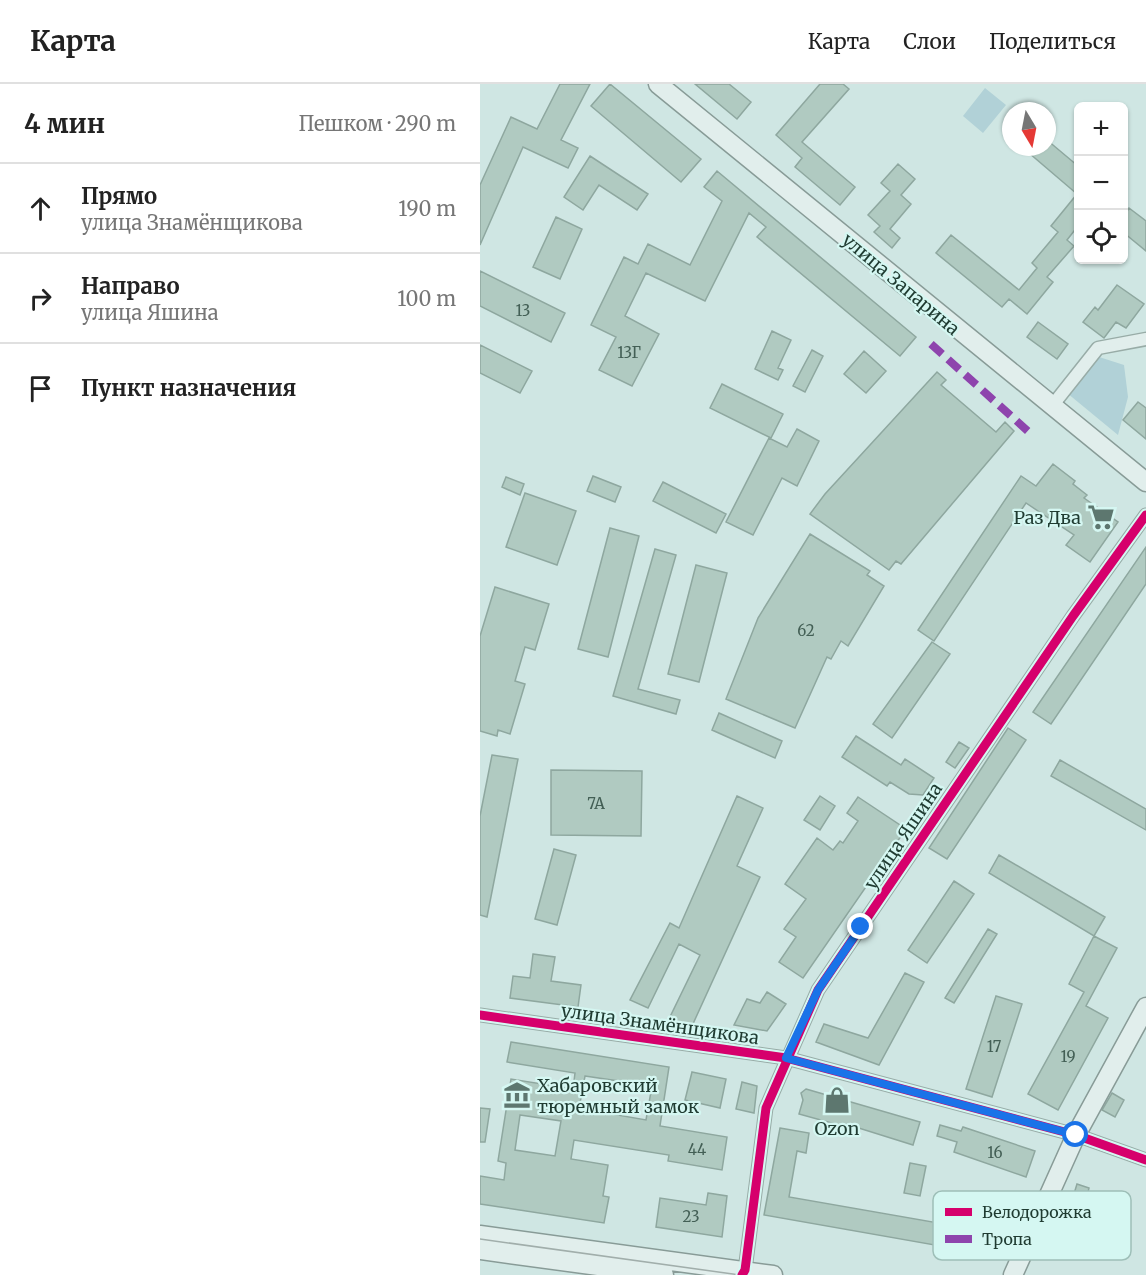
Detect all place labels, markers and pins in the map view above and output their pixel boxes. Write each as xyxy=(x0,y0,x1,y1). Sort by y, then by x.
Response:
supermarket icon: Раз Два xyxy=(1086,502,1116,532)
place label: Раз Два xyxy=(1013,506,1081,529)
place label: Хабаровский тюремный замок xyxy=(537,1074,700,1118)
museum icon: Хабаровский тюремный замок xyxy=(502,1080,532,1110)
shop icon: Ozon xyxy=(822,1085,852,1115)
place label: Ozon xyxy=(814,1117,860,1140)

